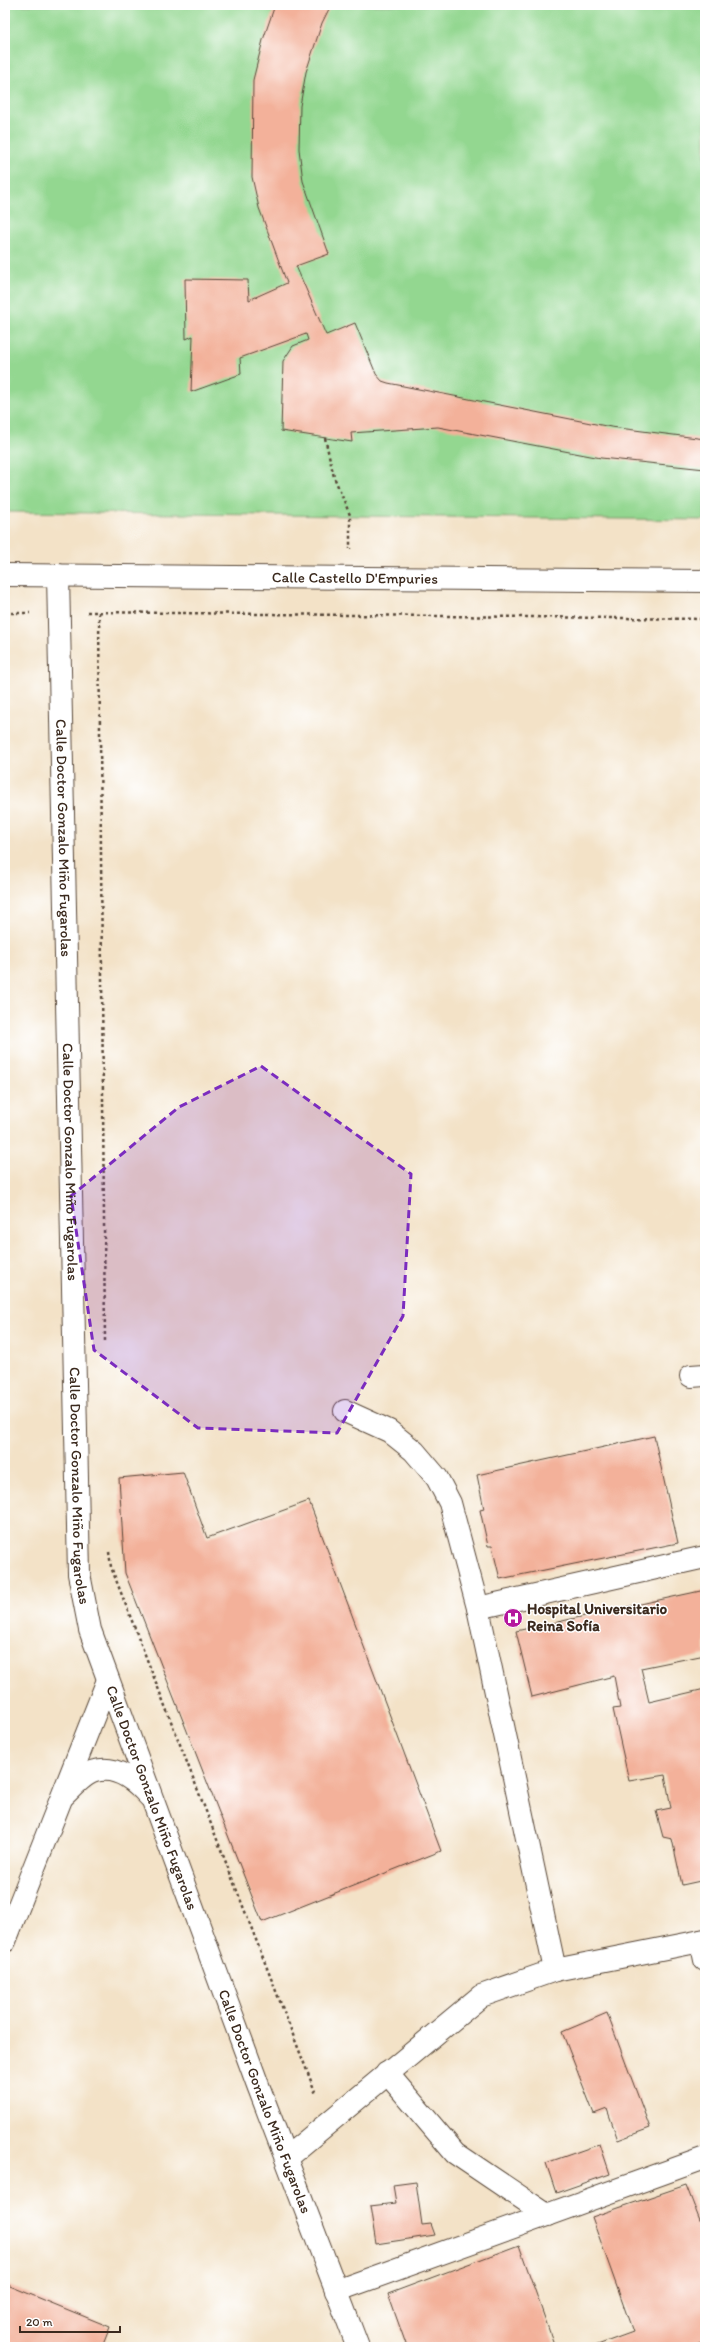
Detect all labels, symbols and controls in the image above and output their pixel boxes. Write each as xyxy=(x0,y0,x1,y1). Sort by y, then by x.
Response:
street label: Calle Castello D'Empuries xyxy=(272,568,438,588)
street label: Calle Doctor Gonzalo Miño Fugarolas xyxy=(52,719,75,957)
street label: Calle Doctor Gonzalo Miño Fugarolas xyxy=(59,1043,82,1281)
street label: Calle Doctor Gonzalo Miño Fugarolas xyxy=(66,1367,94,1606)
place label: Hospital Universitario Reina Sofía xyxy=(527,1600,668,1635)
hospital icon: Hospital Universitario Reina Sofía xyxy=(502,1607,524,1629)
street label: Calle Doctor Gonzalo Miño Fugarolas xyxy=(102,1683,202,1913)
street label: Calle Doctor Gonzalo Miño Fugarolas xyxy=(214,1987,315,2216)
scale bar xyxy=(20,2308,120,2334)
text: 20 m xyxy=(26,2315,53,2329)

